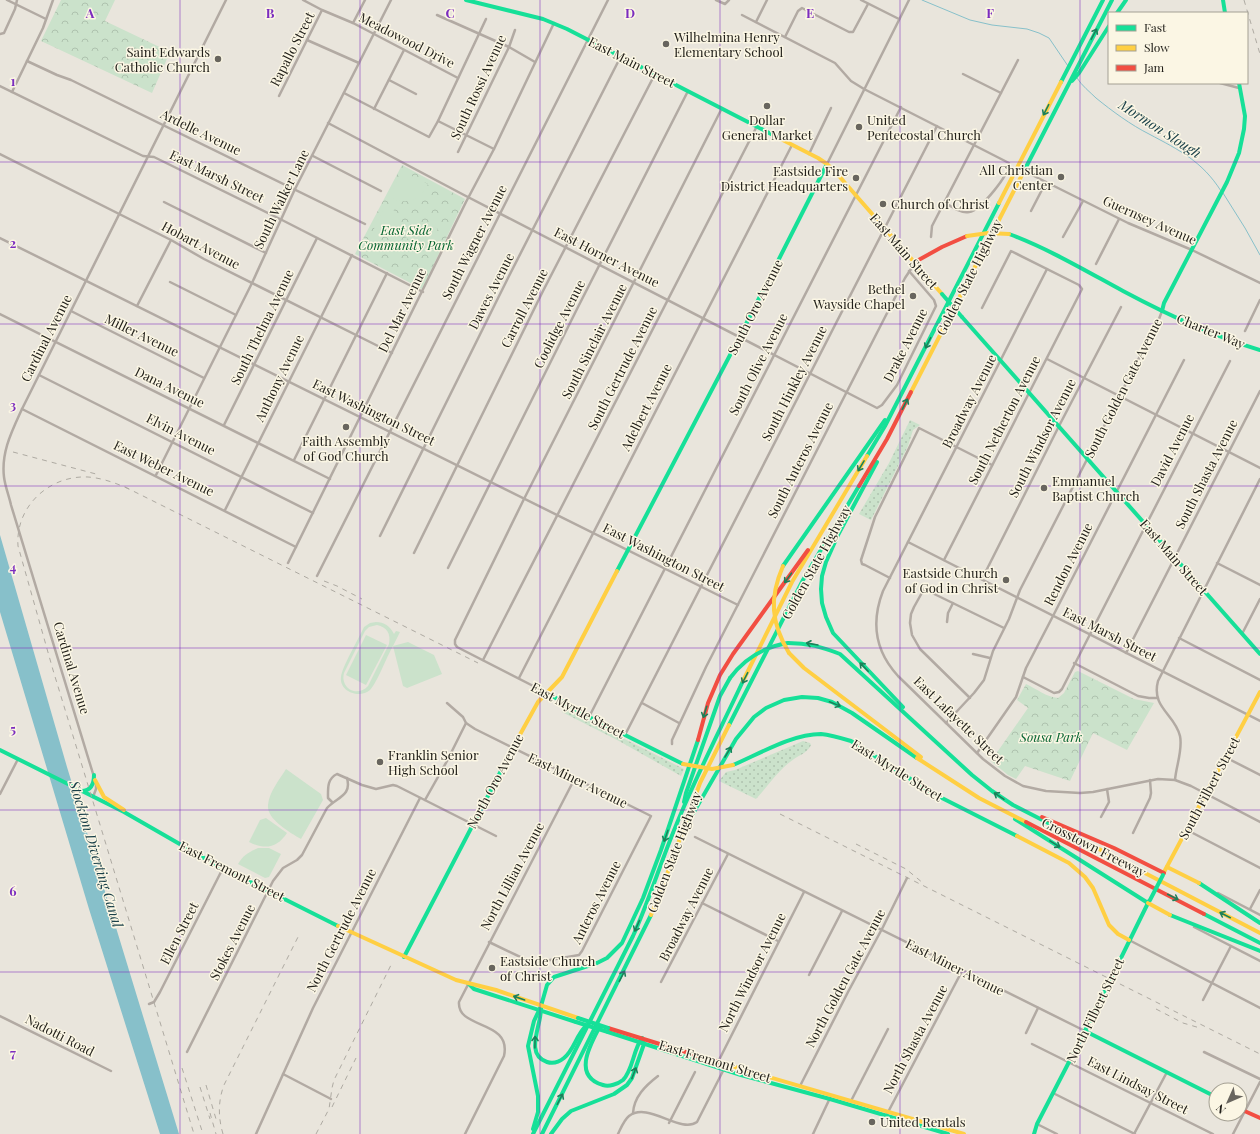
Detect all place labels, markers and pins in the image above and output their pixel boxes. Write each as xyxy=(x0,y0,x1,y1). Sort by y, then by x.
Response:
place label: Wilhelmina Henry Elementary School xyxy=(673,28,783,60)
marker: Wilhelmina Henry Elementary School xyxy=(661,39,671,49)
place label: Saint Edwards Catholic Church xyxy=(115,43,210,75)
marker: Saint Edwards Catholic Church xyxy=(213,54,223,64)
marker: Dollar General Market xyxy=(762,101,772,111)
place label: Dollar General Market xyxy=(722,111,813,143)
place label: United Pentecostal Church xyxy=(867,111,981,143)
marker: United Pentecostal Church xyxy=(854,122,864,132)
place label: All Christian Center xyxy=(978,161,1053,193)
place label: Eastside Fire District Headquarters xyxy=(721,162,848,194)
marker: All Christian Center xyxy=(1056,172,1066,182)
marker: Eastside Fire District Headquarters xyxy=(851,173,861,183)
place label: Church of Christ xyxy=(891,195,990,212)
marker: Church of Christ xyxy=(878,199,888,209)
place label: Bethel Wayside Chapel xyxy=(812,280,905,312)
marker: Bethel Wayside Chapel xyxy=(908,291,918,301)
marker: Faith Assembly of God Church xyxy=(341,422,351,432)
place label: Faith Assembly of God Church xyxy=(302,432,390,464)
place label: Emmanuel Baptist Church xyxy=(1052,472,1140,504)
marker: Emmanuel Baptist Church xyxy=(1039,483,1049,493)
place label: Eastside Church of God in Christ xyxy=(903,564,998,596)
marker: Eastside Church of God in Christ xyxy=(1001,575,1011,585)
place label: Franklin Senior High School xyxy=(388,746,479,778)
marker: Franklin Senior High School xyxy=(375,757,385,767)
place label: Eastside Church of Christ xyxy=(500,952,596,984)
marker: Eastside Church of Christ xyxy=(487,963,497,973)
place label: United Rentals xyxy=(880,1113,966,1130)
marker: United Rentals xyxy=(867,1117,877,1127)

